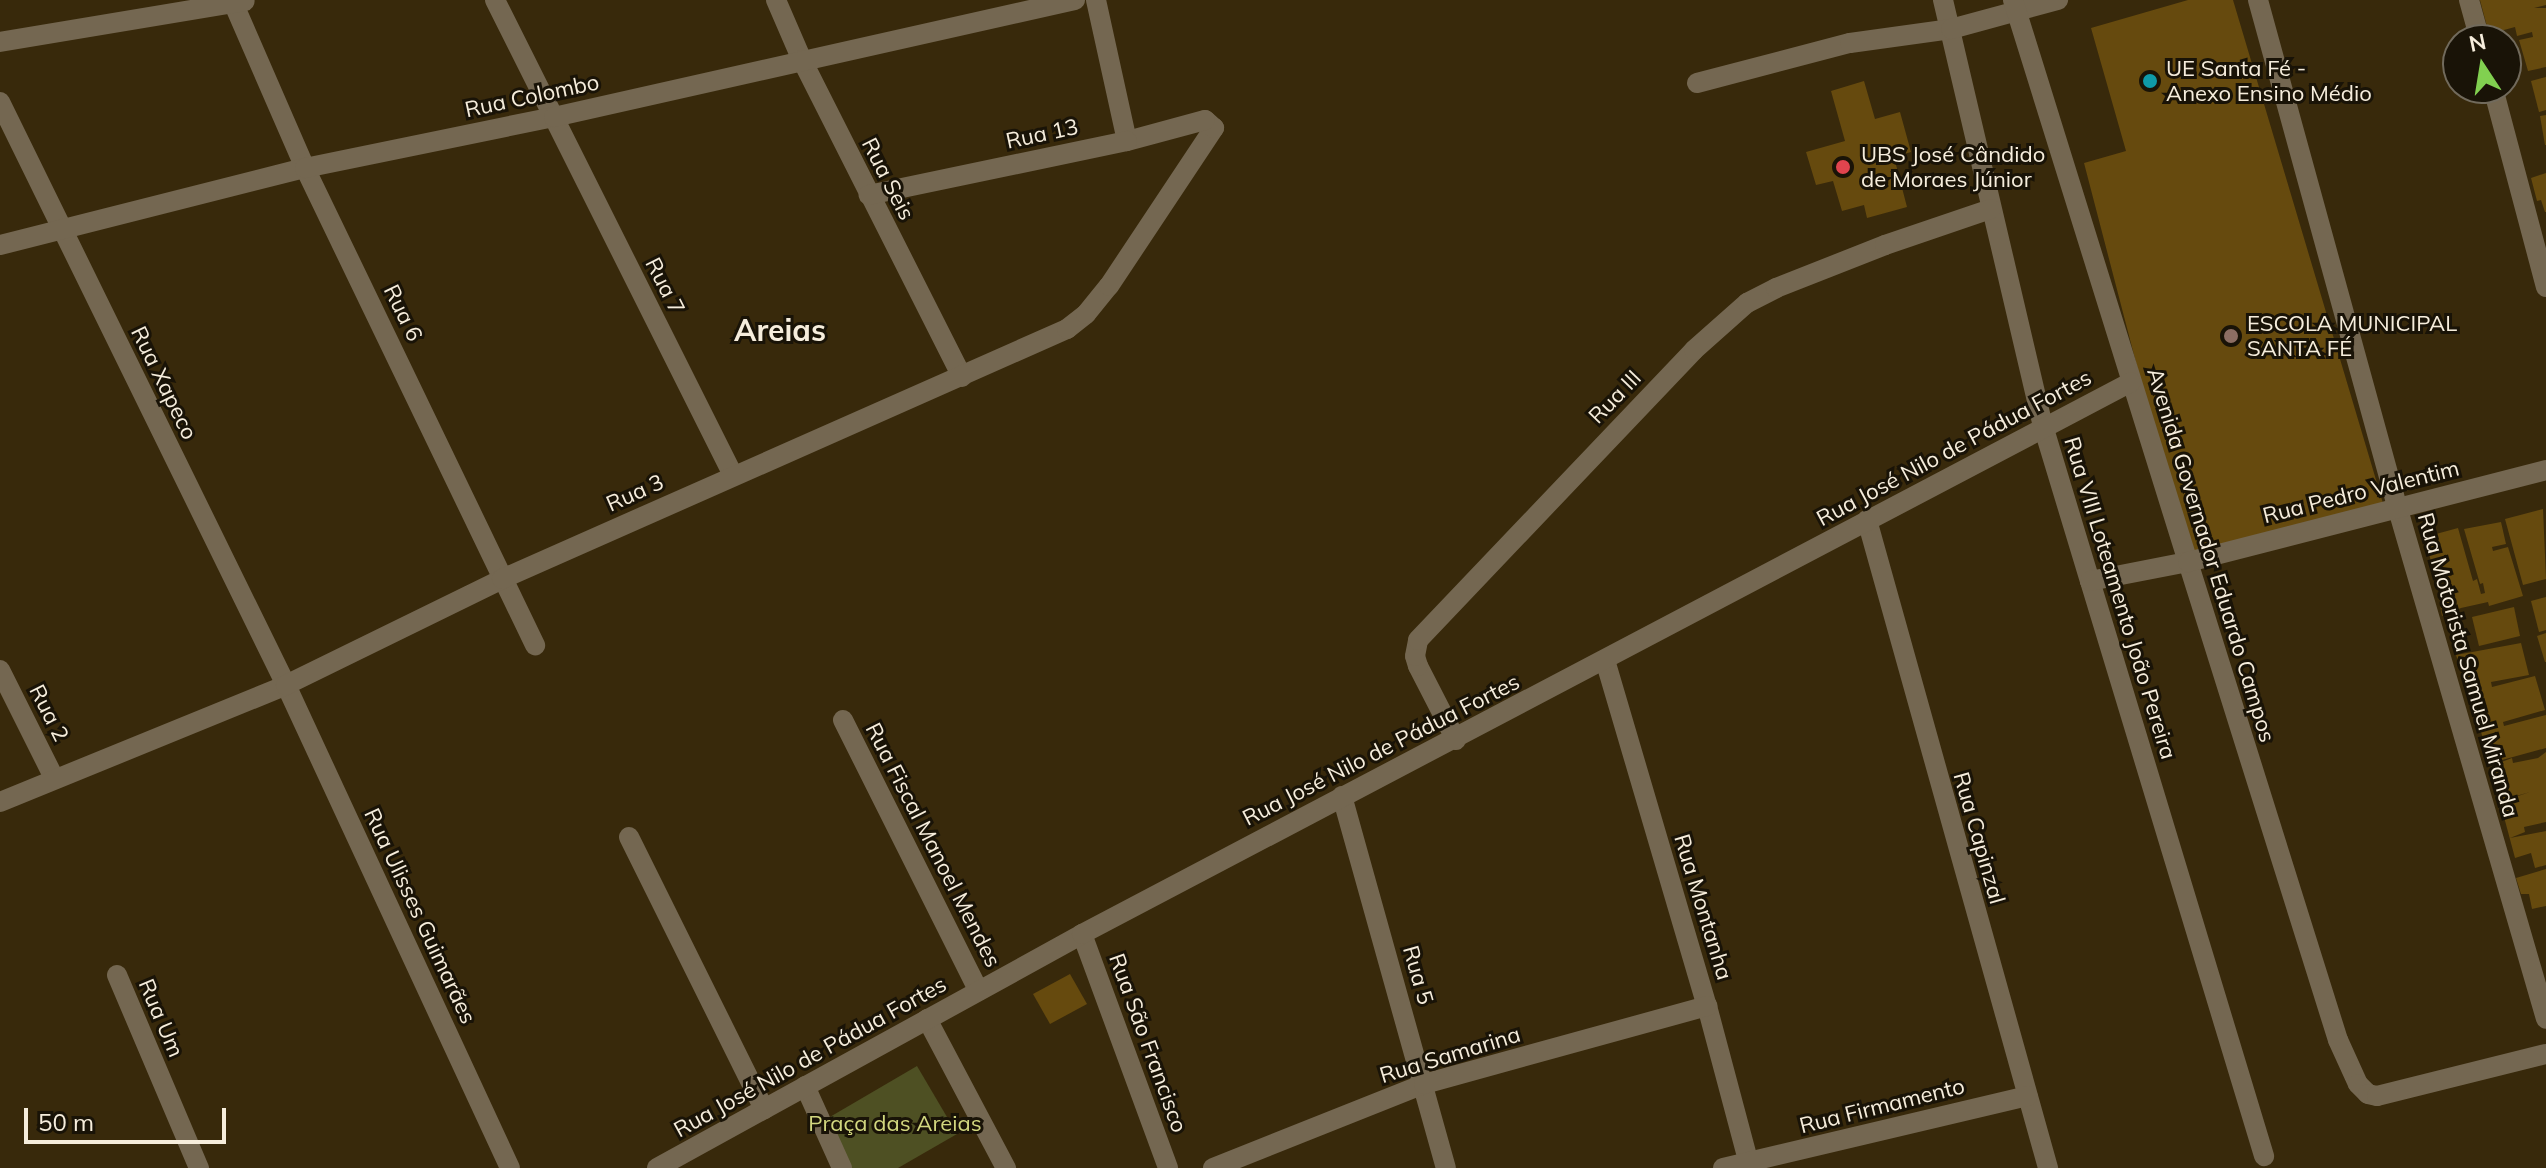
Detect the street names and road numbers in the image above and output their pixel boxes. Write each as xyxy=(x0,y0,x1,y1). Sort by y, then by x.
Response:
street label: Rua Colombo xyxy=(462,69,602,123)
street label: Rua 13 xyxy=(1003,113,1081,155)
street label: Rua Seis xyxy=(856,133,920,225)
street label: Rua 7 xyxy=(640,253,690,319)
street label: Rua 6 xyxy=(378,280,428,346)
street label: Rua Xapeco xyxy=(125,322,203,444)
street label: Rua José Nilo de Pádua Fortes xyxy=(1812,364,2096,532)
street label: Rua III xyxy=(1583,365,1647,429)
street label: Avenida Governador Eduardo Campos xyxy=(2141,365,2281,745)
street label: Rua VIII Loteamento João Pereira xyxy=(2058,434,2182,762)
street label: Rua Pedro Valentim xyxy=(2260,455,2462,529)
street label: Rua 3 xyxy=(602,469,668,517)
street label: Rua Motorista Samuel Miranda xyxy=(2412,510,2524,820)
street label: Rua José Nilo de Pádua Fortes xyxy=(1238,668,1524,832)
street label: Rua 2 xyxy=(24,680,74,746)
street label: Rua Fiscal Manoel Mendes xyxy=(860,718,1006,972)
street label: Rua Capinzal xyxy=(1948,769,2010,907)
street label: Rua Ulisses Guimarães xyxy=(358,804,482,1028)
street label: Rua Montanha xyxy=(1668,831,1738,983)
street label: Rua 5 xyxy=(1397,942,1439,1008)
street label: Rua São Francisco xyxy=(1103,950,1193,1136)
street label: Rua José Nilo de Pádua Fortes xyxy=(669,971,951,1143)
street label: Rua Um xyxy=(133,975,189,1061)
street label: Rua Samarina xyxy=(1377,1021,1523,1089)
street label: Rua Firmamento xyxy=(1797,1073,1967,1139)

